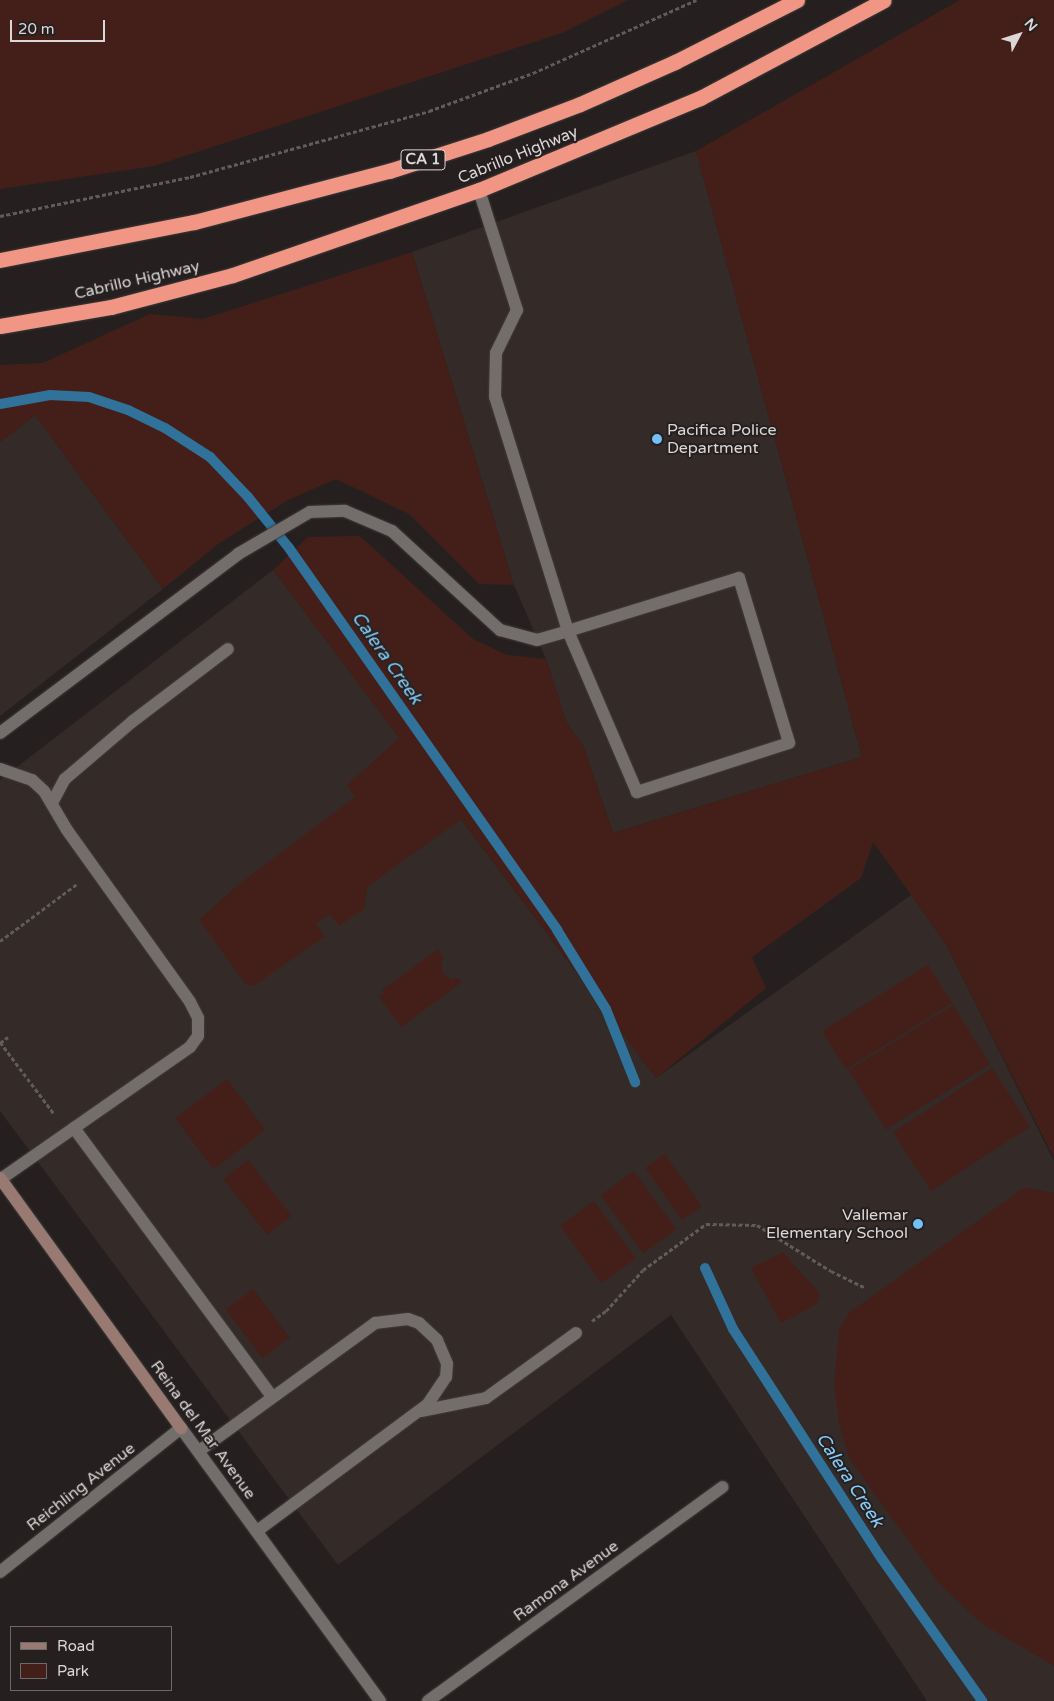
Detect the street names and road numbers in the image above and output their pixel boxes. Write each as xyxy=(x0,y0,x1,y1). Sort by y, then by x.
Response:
street label: Cabrillo Highway xyxy=(455,122,581,188)
road number: CA 1 xyxy=(400,148,446,172)
street label: Cabrillo Highway xyxy=(73,256,201,304)
street label: Reina del Mar Avenue xyxy=(146,1357,260,1503)
street label: Reichling Avenue xyxy=(23,1439,139,1535)
street label: Ramona Avenue xyxy=(510,1537,622,1625)

